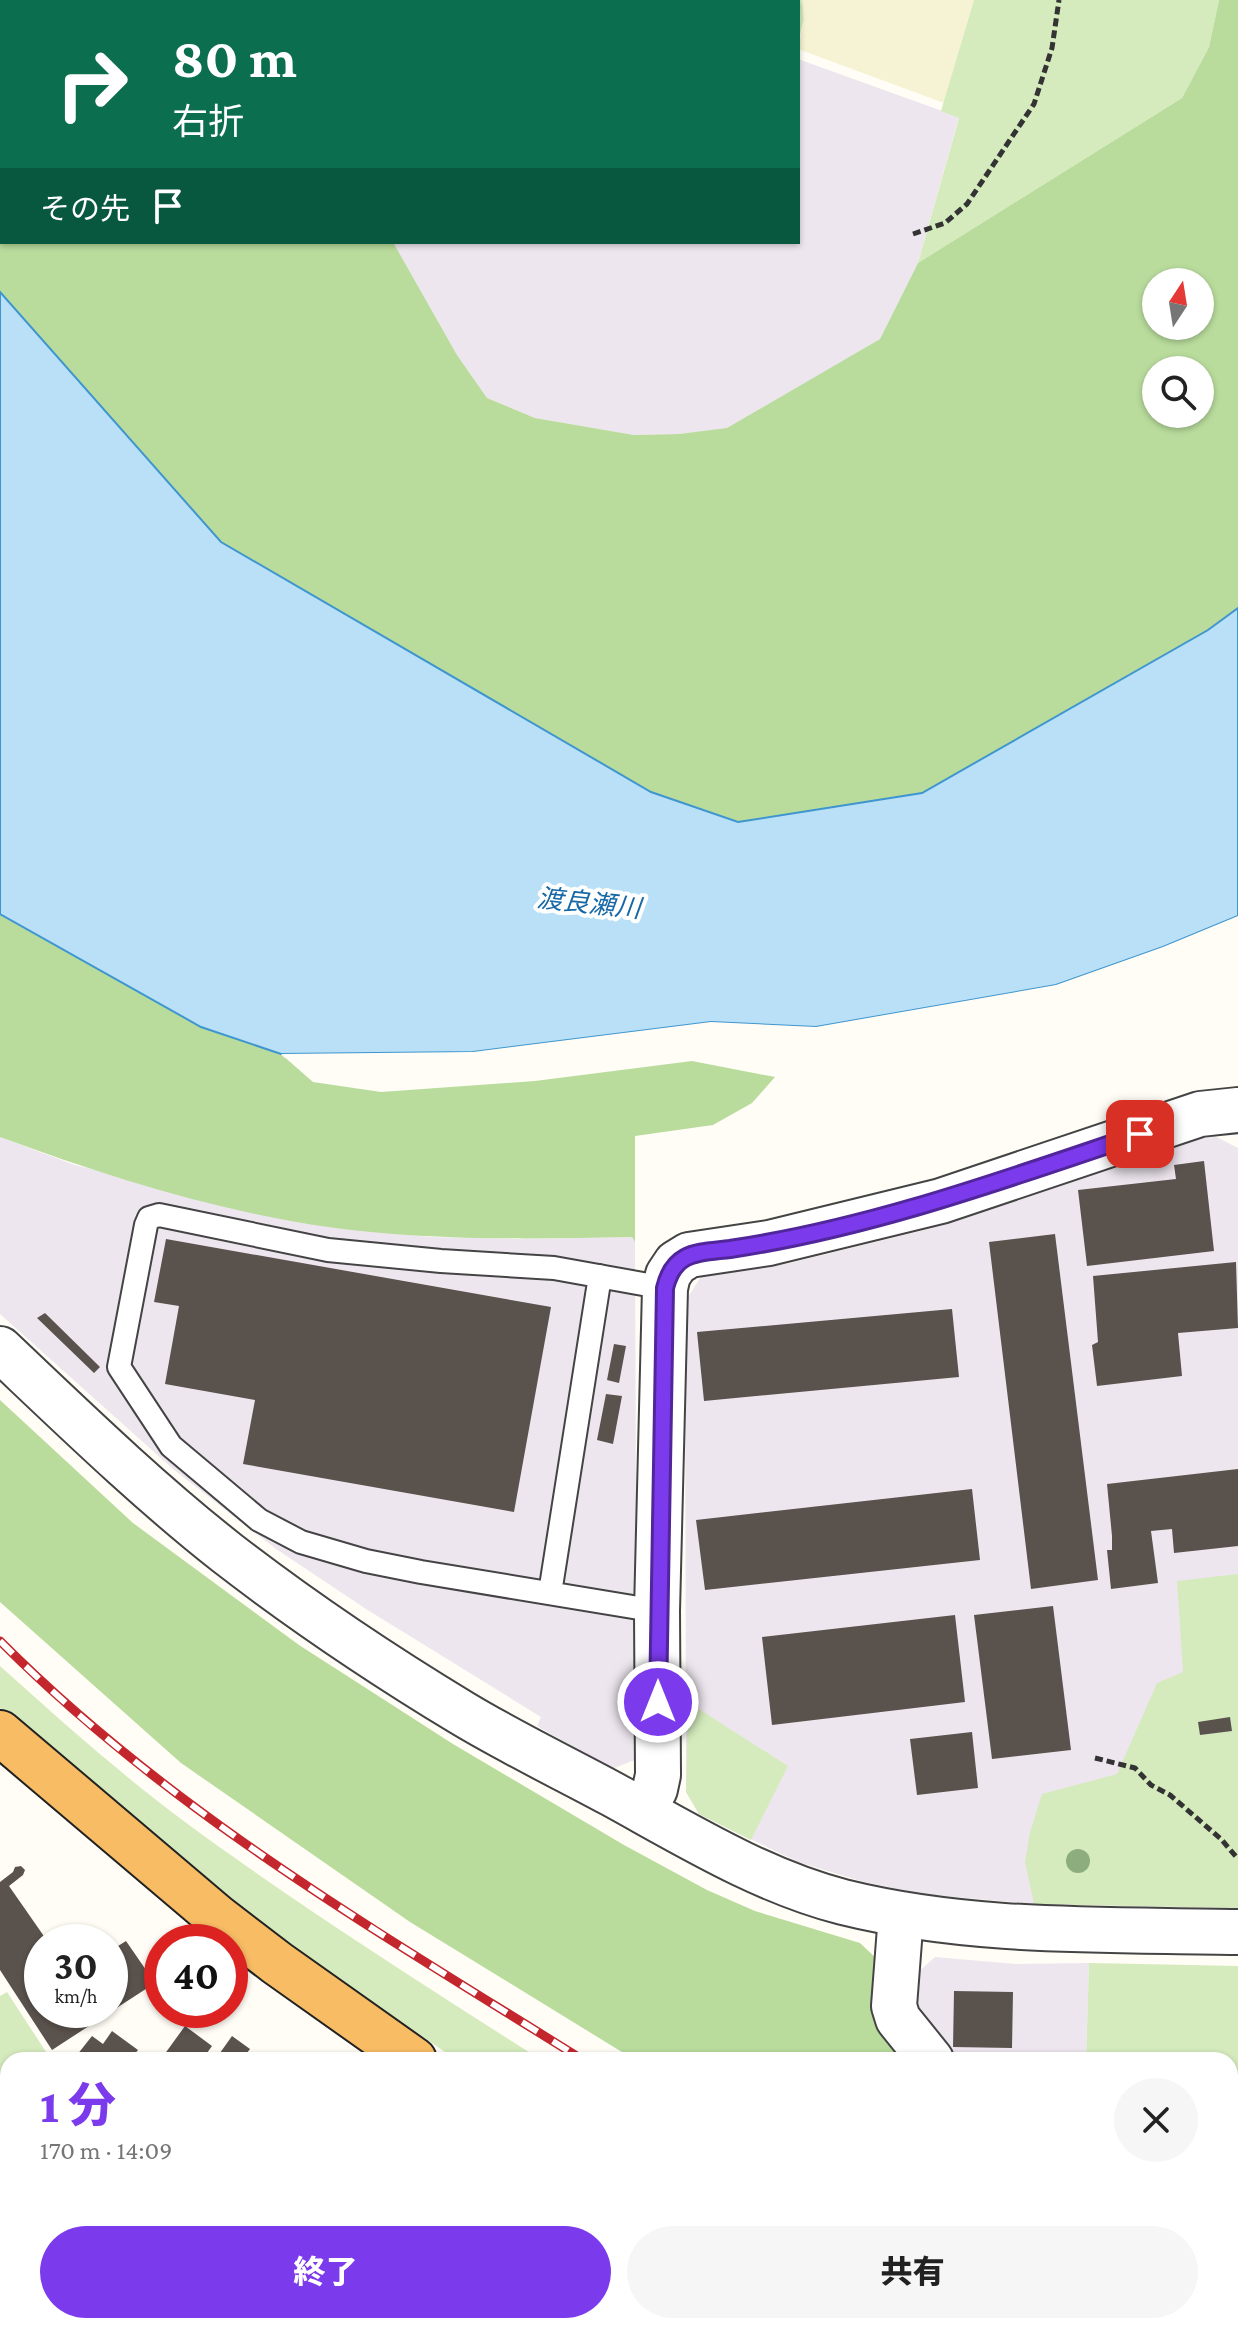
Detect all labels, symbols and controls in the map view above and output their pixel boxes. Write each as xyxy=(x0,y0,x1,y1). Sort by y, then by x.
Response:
text: 80 m xyxy=(172,27,297,89)
icon: right xyxy=(40,32,144,136)
text: 右折 xyxy=(172,102,244,142)
icon: arrive xyxy=(146,184,190,228)
text: その先 xyxy=(40,192,130,225)
north arrow xyxy=(1142,268,1214,340)
map controls xyxy=(1142,268,1214,428)
button: search xyxy=(1142,356,1214,428)
water label: 渡良瀬川 xyxy=(536,884,645,924)
pin xyxy=(1106,1100,1174,1168)
icon: arrive xyxy=(1118,1112,1162,1156)
position arrow xyxy=(616,1660,700,1744)
speed limit sign: 40 xyxy=(144,1924,248,2028)
text: 30 xyxy=(54,1943,98,1988)
text: km/h xyxy=(54,1985,98,2007)
button: close xyxy=(1114,2078,1198,2162)
text: 1 分 xyxy=(40,2079,116,2132)
text: 170 m · 14:09 xyxy=(40,2136,172,2165)
button: 終了 xyxy=(40,2226,611,2318)
button: 共有 xyxy=(627,2226,1198,2318)

